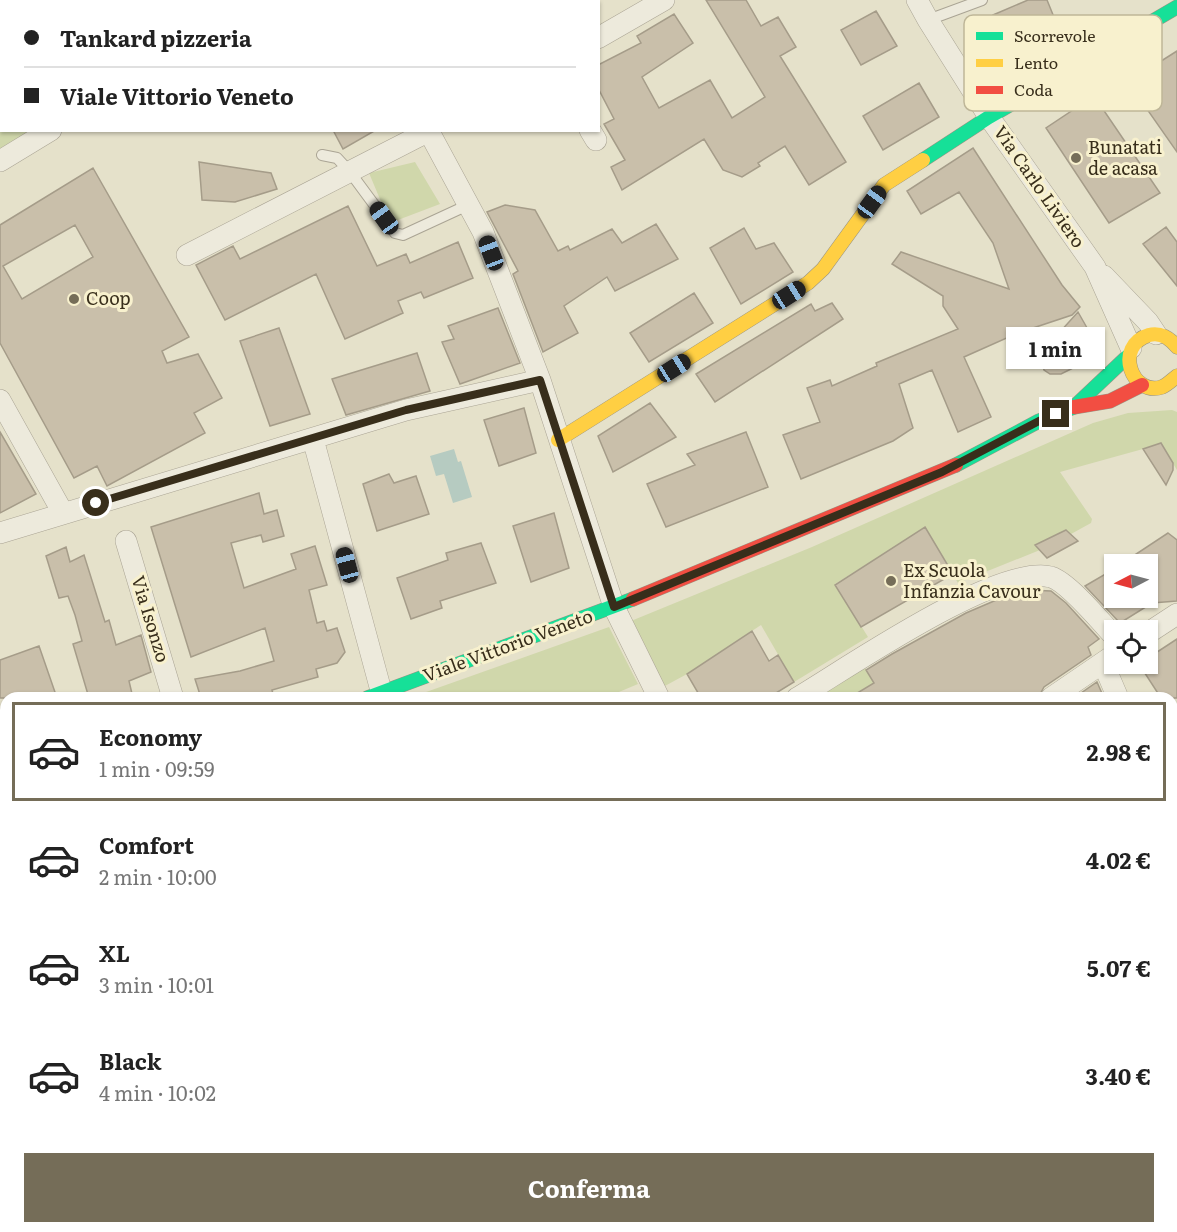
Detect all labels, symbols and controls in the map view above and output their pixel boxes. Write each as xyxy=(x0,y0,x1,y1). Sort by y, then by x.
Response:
legend xyxy=(964,15,1162,111)
text: Tankard pizzeria xyxy=(60,21,252,54)
text: Scorrevole xyxy=(1014,23,1095,47)
text: Lento xyxy=(1014,50,1058,74)
text: Coda xyxy=(1014,77,1053,101)
text: Viale Vittorio Veneto xyxy=(60,79,294,112)
street label: Via Carlo Liviero xyxy=(988,119,1093,253)
place label: Bunatati de acasa xyxy=(1088,133,1162,181)
marker: Bunatati de acasa xyxy=(1069,151,1083,165)
car xyxy=(854,182,890,222)
car xyxy=(366,198,402,238)
car xyxy=(476,233,506,273)
car xyxy=(769,278,809,312)
place label: Coop xyxy=(86,284,131,311)
marker: Coop xyxy=(67,292,81,306)
callout: 1 min xyxy=(1006,327,1106,369)
text: 1 min xyxy=(1029,333,1082,363)
car xyxy=(654,351,694,385)
route end xyxy=(1042,400,1069,427)
route start xyxy=(82,489,109,516)
car xyxy=(334,545,360,585)
north arrow xyxy=(1104,554,1158,608)
map controls xyxy=(1104,554,1158,674)
place label: Ex Scuola Infanzia Cavour xyxy=(903,556,1041,604)
street label: Via Isonzo xyxy=(125,572,177,665)
marker: Ex Scuola Infanzia Cavour xyxy=(884,574,898,588)
street label: Viale Vittorio Veneto xyxy=(419,601,596,688)
button: locate xyxy=(1104,620,1158,674)
text: Economy xyxy=(99,720,202,753)
icon: car xyxy=(27,725,81,779)
text: 2.98 € xyxy=(1087,735,1151,768)
text: 1 min · 09:59 xyxy=(99,753,214,783)
text: Comfort xyxy=(99,828,194,861)
icon: car xyxy=(27,833,81,887)
text: 4.02 € xyxy=(1086,843,1151,876)
text: 2 min · 10:00 xyxy=(99,861,217,891)
text: XL xyxy=(99,936,130,969)
icon: car xyxy=(27,941,81,995)
text: 5.07 € xyxy=(1087,951,1151,984)
text: 3 min · 10:01 xyxy=(99,969,214,999)
text: Black xyxy=(99,1044,161,1077)
icon: car xyxy=(27,1049,81,1103)
text: 3.40 € xyxy=(1086,1059,1151,1092)
text: 4 min · 10:02 xyxy=(99,1077,216,1107)
button: Conferma xyxy=(24,1153,1154,1222)

